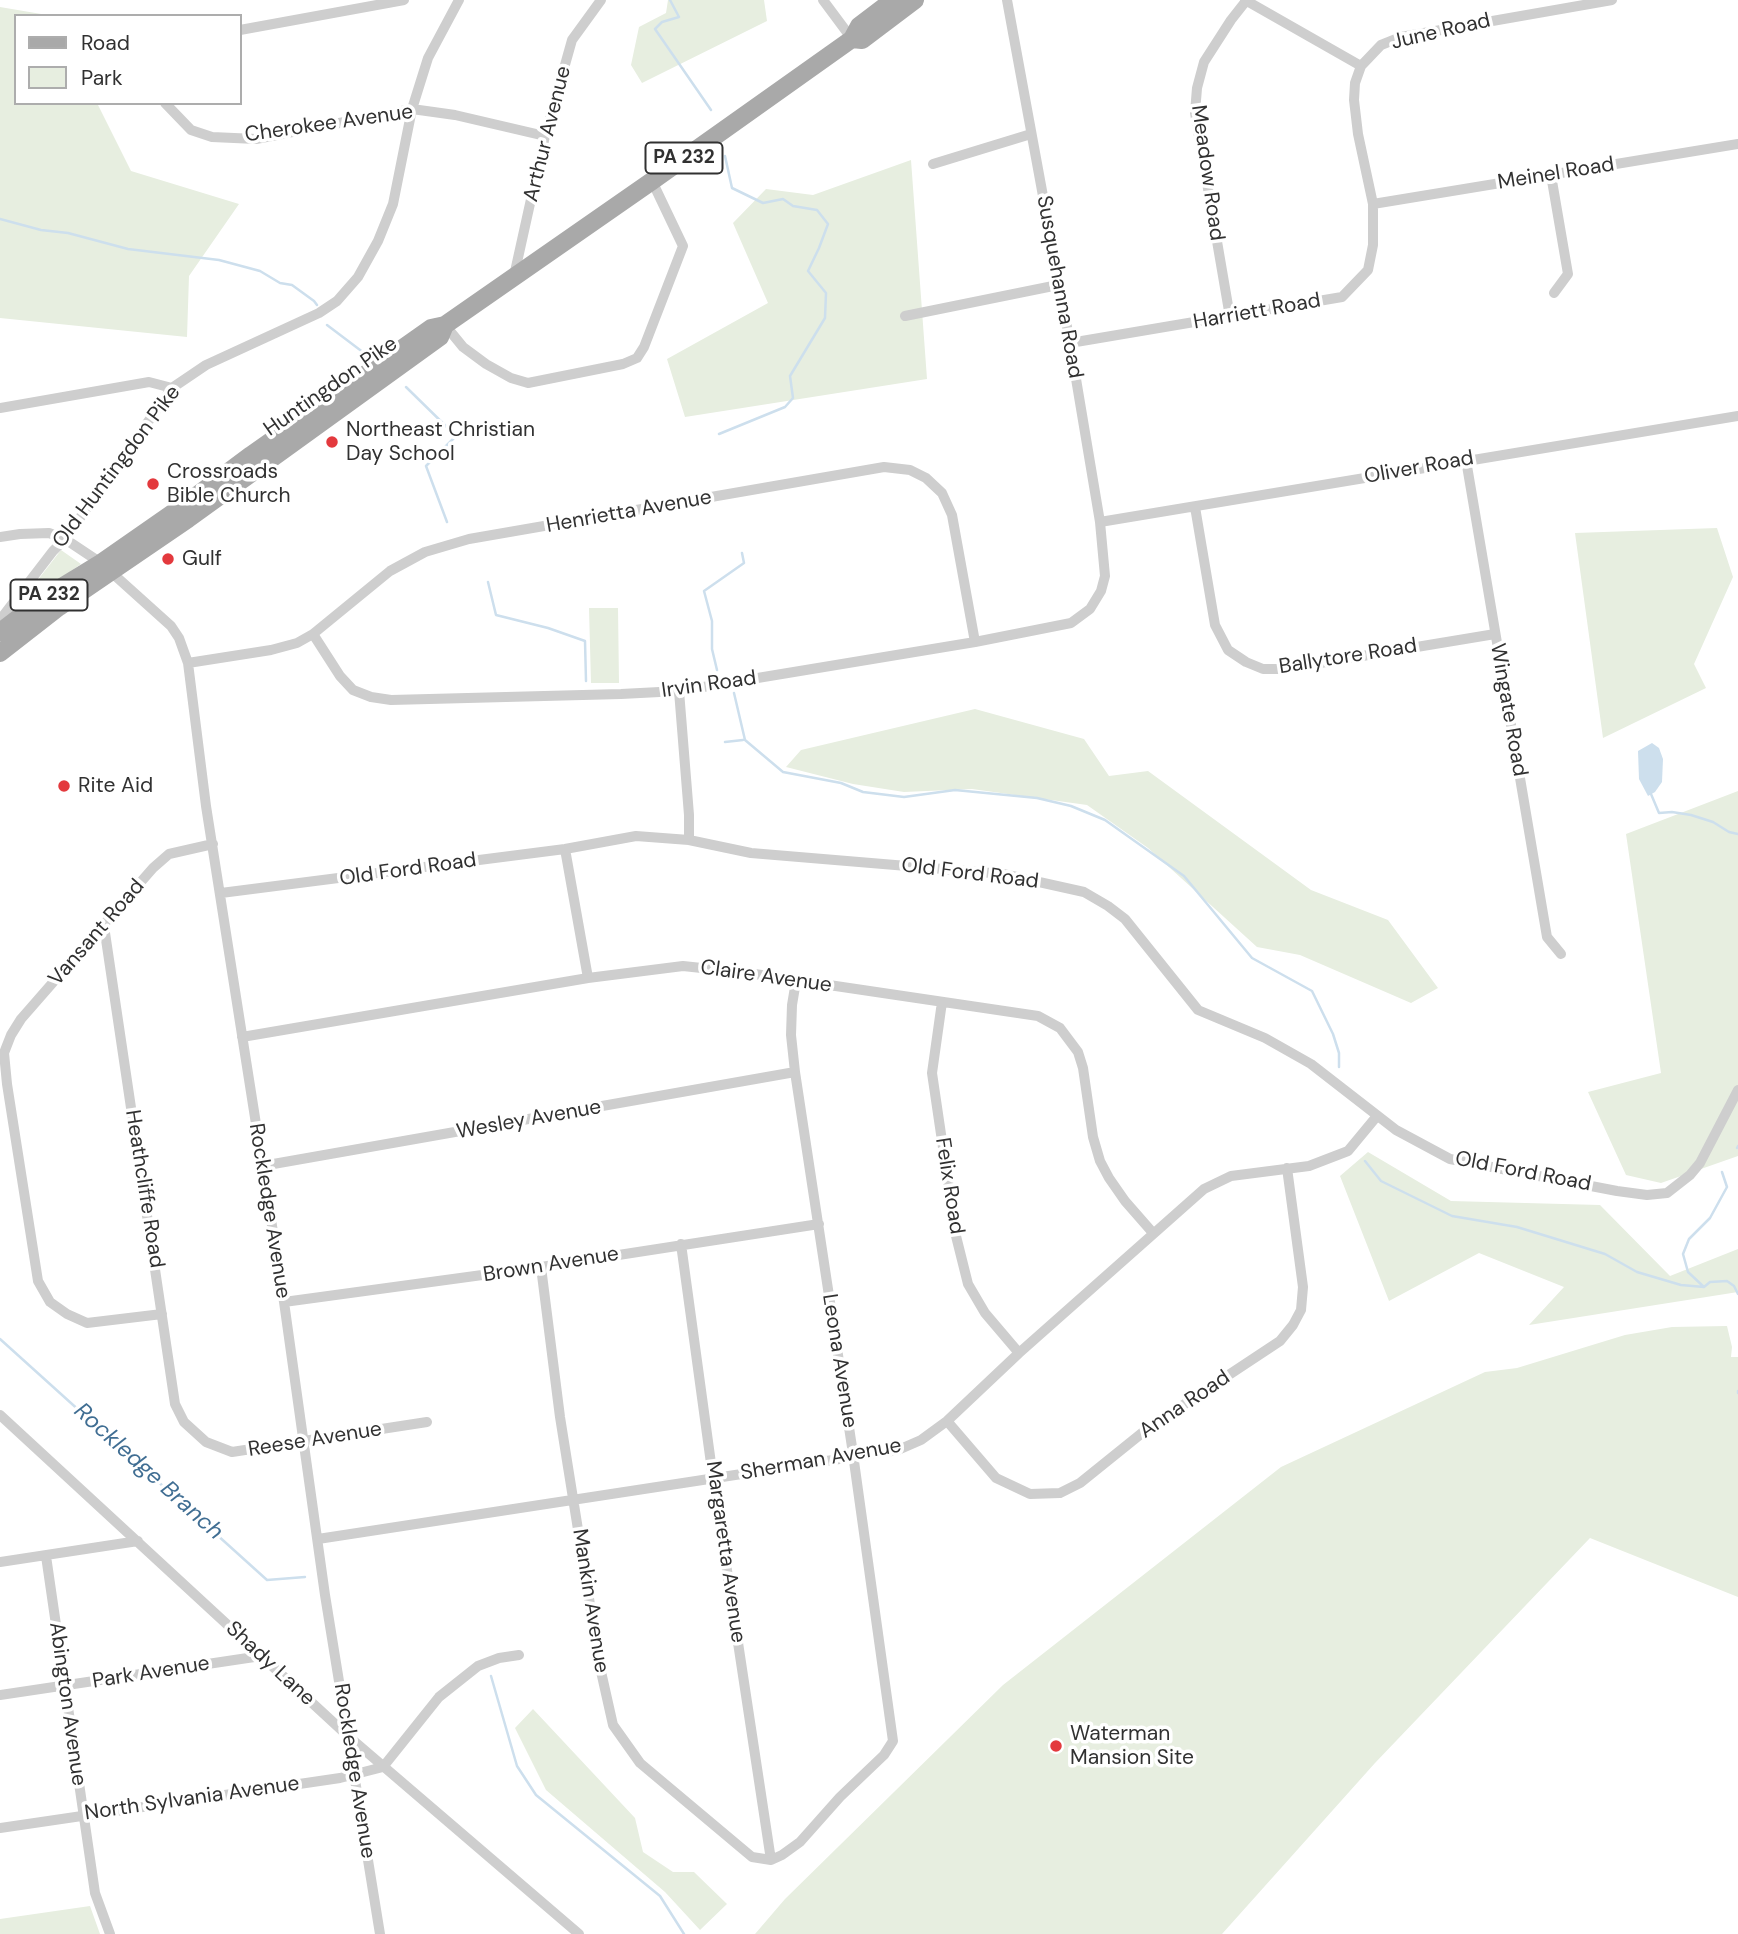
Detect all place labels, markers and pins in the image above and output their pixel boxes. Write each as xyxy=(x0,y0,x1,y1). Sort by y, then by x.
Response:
place label: Northeast Christian Day School xyxy=(346,417,535,467)
marker: Northeast Christian Day School xyxy=(324,434,340,450)
place label: Crossroads Bible Church xyxy=(167,459,291,509)
marker: Crossroads Bible Church xyxy=(145,476,161,492)
place label: Gulf xyxy=(182,546,222,572)
marker: Gulf xyxy=(160,551,176,567)
place label: Rite Aid xyxy=(78,773,153,799)
marker: Rite Aid xyxy=(56,778,72,794)
place label: Waterman Mansion Site xyxy=(1070,1721,1194,1771)
marker: Waterman Mansion Site xyxy=(1048,1738,1064,1754)

